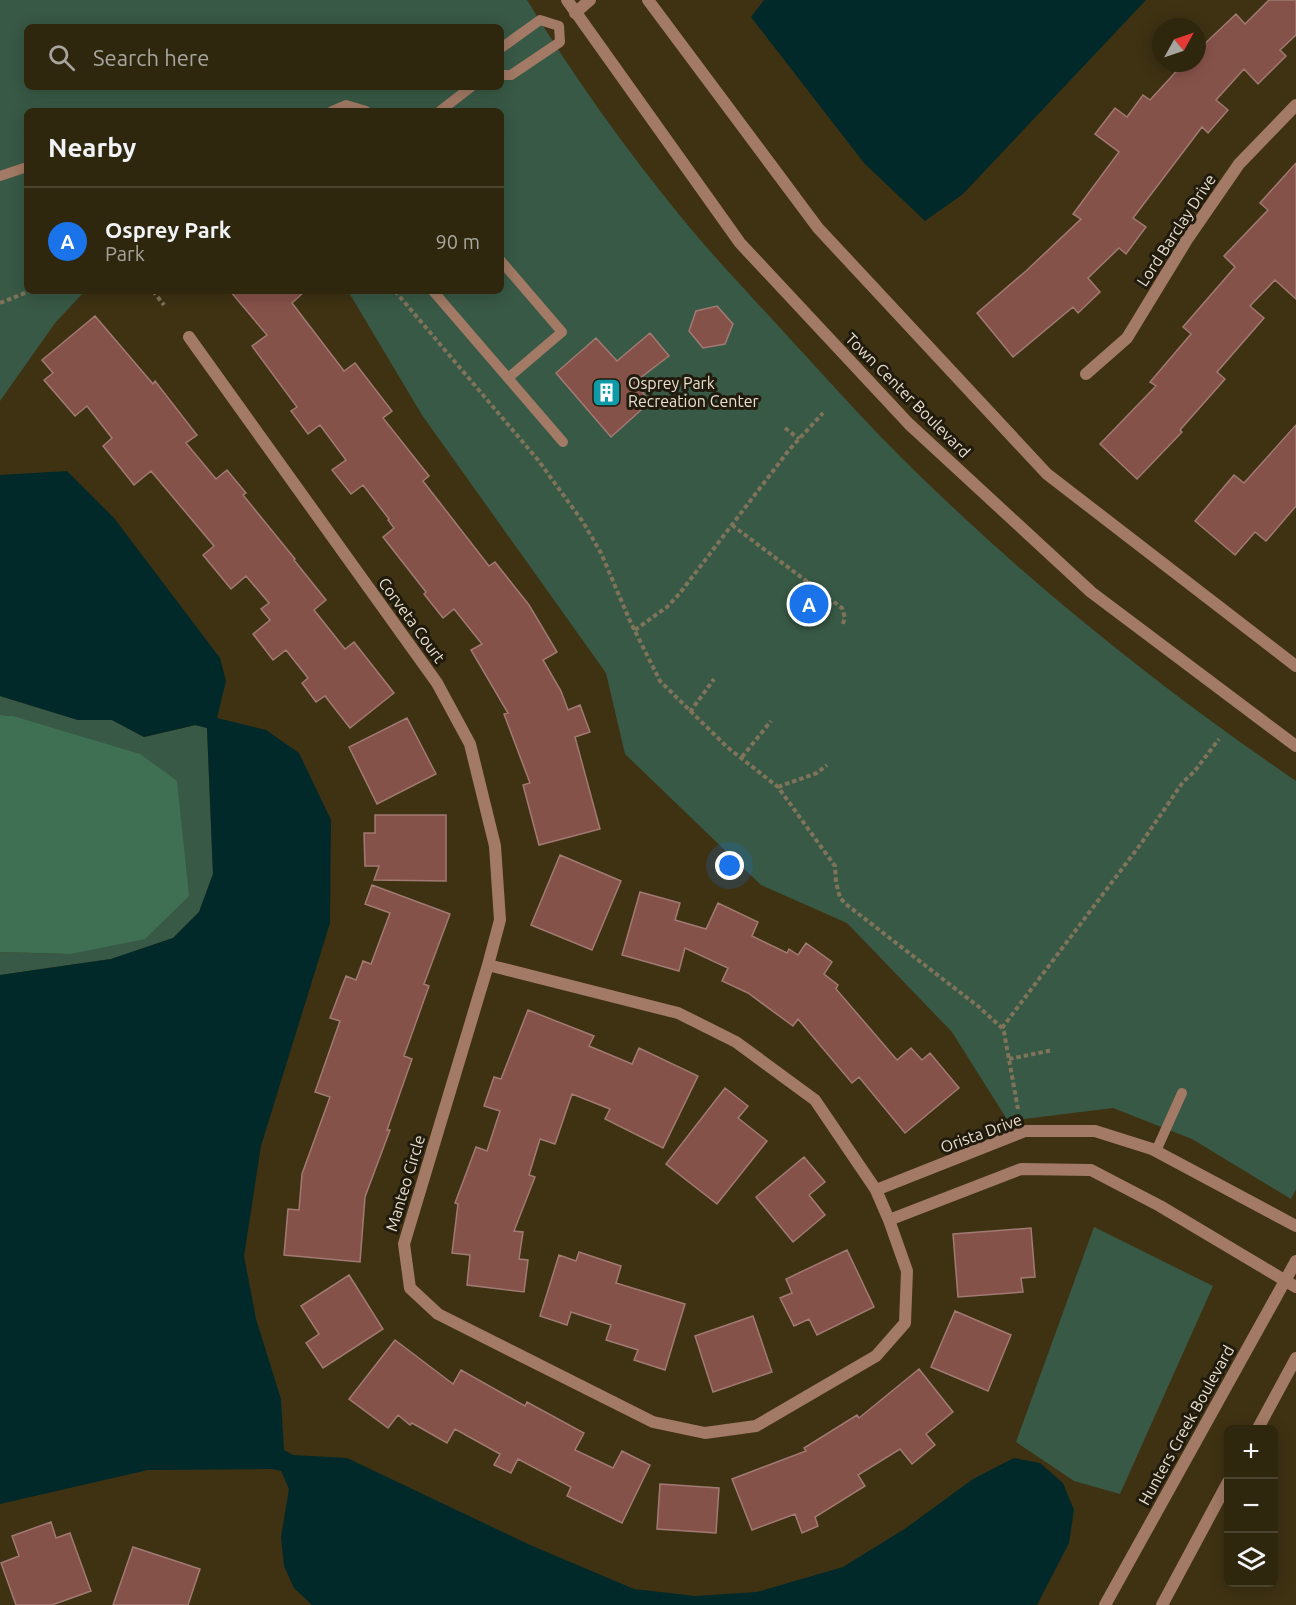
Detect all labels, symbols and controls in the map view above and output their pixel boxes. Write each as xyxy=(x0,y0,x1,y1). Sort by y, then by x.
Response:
north arrow xyxy=(1152,18,1206,72)
search box xyxy=(24,24,504,90)
icon: search xyxy=(45,41,78,74)
text: Search here xyxy=(93,45,209,70)
text: Nearby xyxy=(48,133,136,162)
street label: Lord Barclay Drive xyxy=(1133,171,1219,289)
text: Osprey Park xyxy=(105,217,231,242)
text: A xyxy=(60,230,75,253)
text: 90 m xyxy=(436,230,480,253)
text: Park xyxy=(105,242,145,265)
street label: Town Center Boulevard xyxy=(842,329,974,461)
place label: Osprey Park Recreation Center xyxy=(628,374,759,410)
building icon: Osprey Park Recreation Center xyxy=(591,376,623,408)
street label: Corveta Court xyxy=(375,574,449,667)
pin: A xyxy=(790,582,828,626)
your location xyxy=(715,851,744,880)
street label: Orista Drive xyxy=(938,1110,1024,1156)
street label: Manteo Circle xyxy=(382,1133,428,1233)
street label: Hunters Creek Boulevard xyxy=(1135,1342,1237,1508)
map controls xyxy=(1224,1425,1278,1587)
button: + xyxy=(1224,1425,1278,1479)
button: − xyxy=(1224,1479,1278,1533)
button: layers xyxy=(1224,1533,1278,1587)

